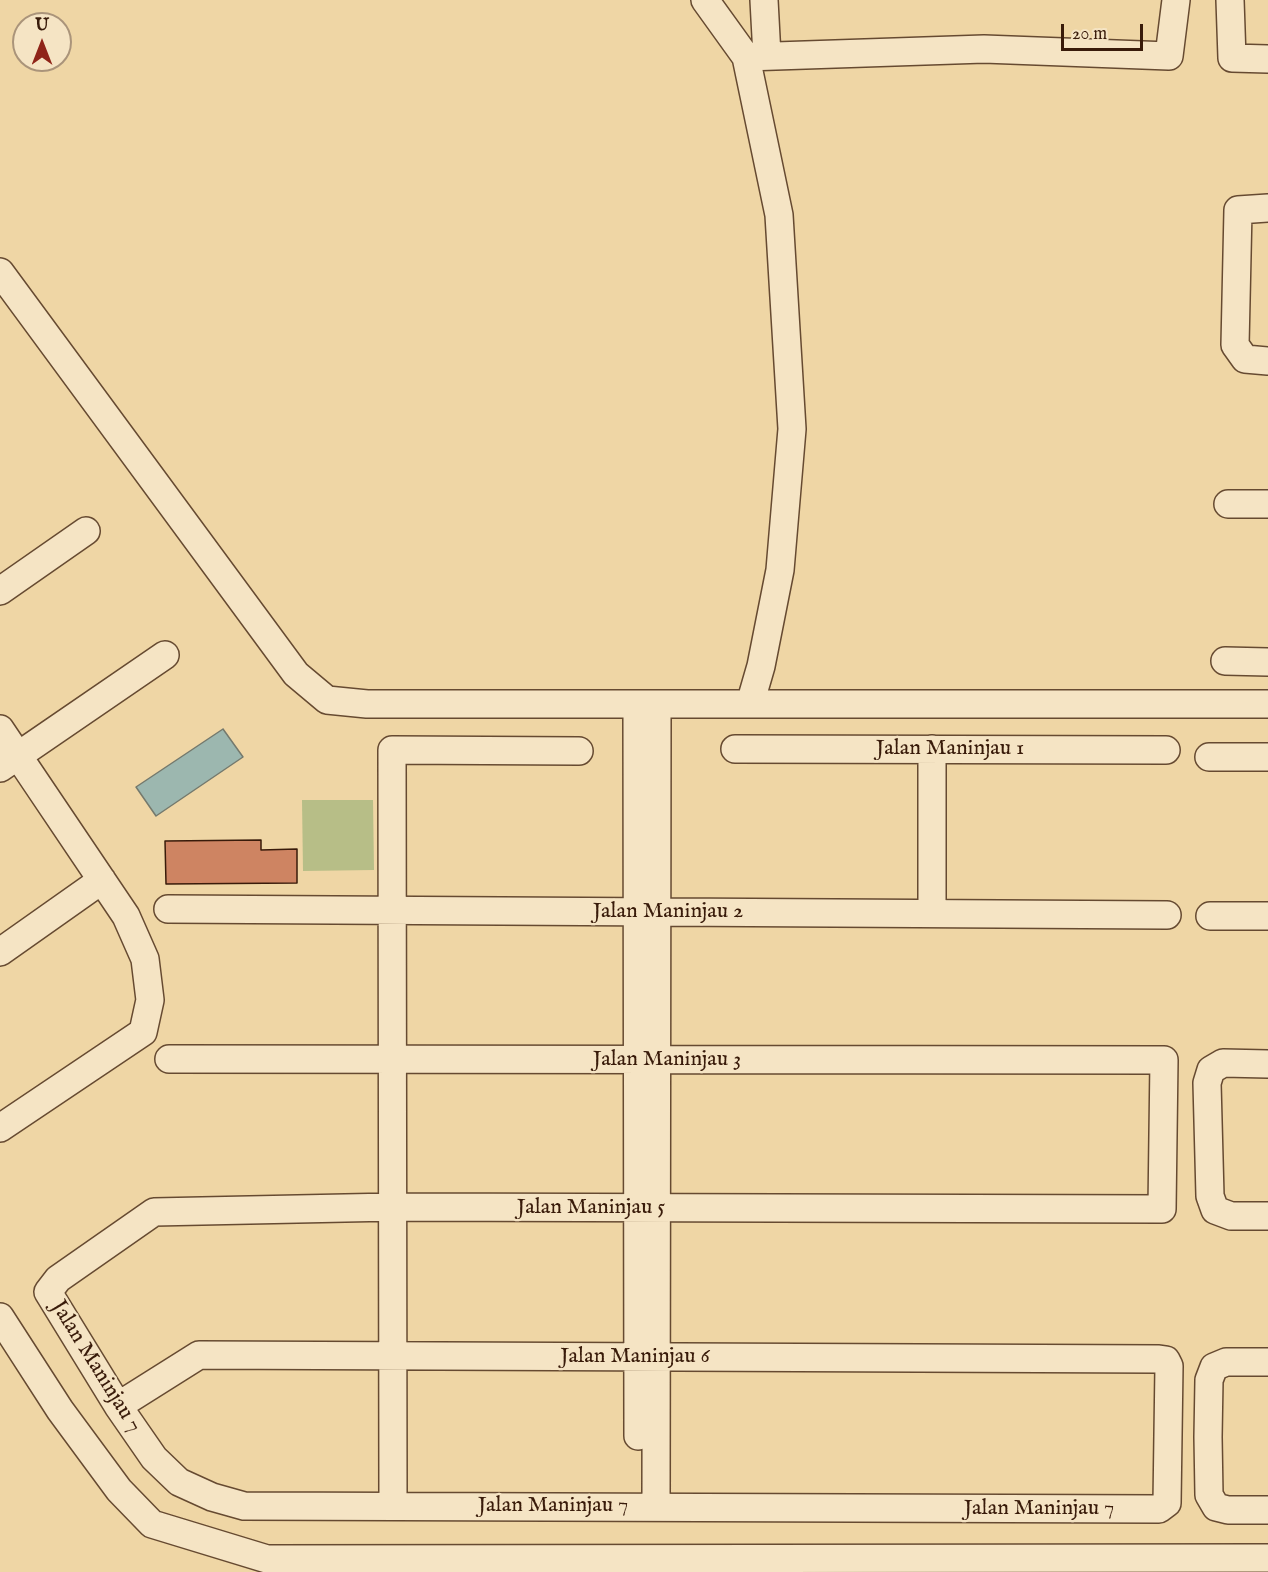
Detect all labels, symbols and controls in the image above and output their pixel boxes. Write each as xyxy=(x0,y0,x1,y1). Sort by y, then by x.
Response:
north arrow xyxy=(12,12,72,72)
scale bar xyxy=(1064,12,1146,50)
text: U xyxy=(35,16,49,36)
text: 20 m xyxy=(1072,23,1107,46)
street label: Jalan Maninjau 1 xyxy=(876,736,1024,762)
street label: Jalan Maninjau 2 xyxy=(593,899,743,925)
street label: Jalan Maninjau 3 xyxy=(593,1047,741,1073)
street label: Jalan Maninjau 5 xyxy=(517,1195,665,1221)
street label: Jalan Maninjau 7 xyxy=(44,1296,146,1438)
street label: Jalan Maninjau 6 xyxy=(560,1344,710,1370)
street label: Jalan Maninjau 7 xyxy=(478,1493,628,1519)
street label: Jalan Maninjau 7 xyxy=(964,1496,1114,1522)

